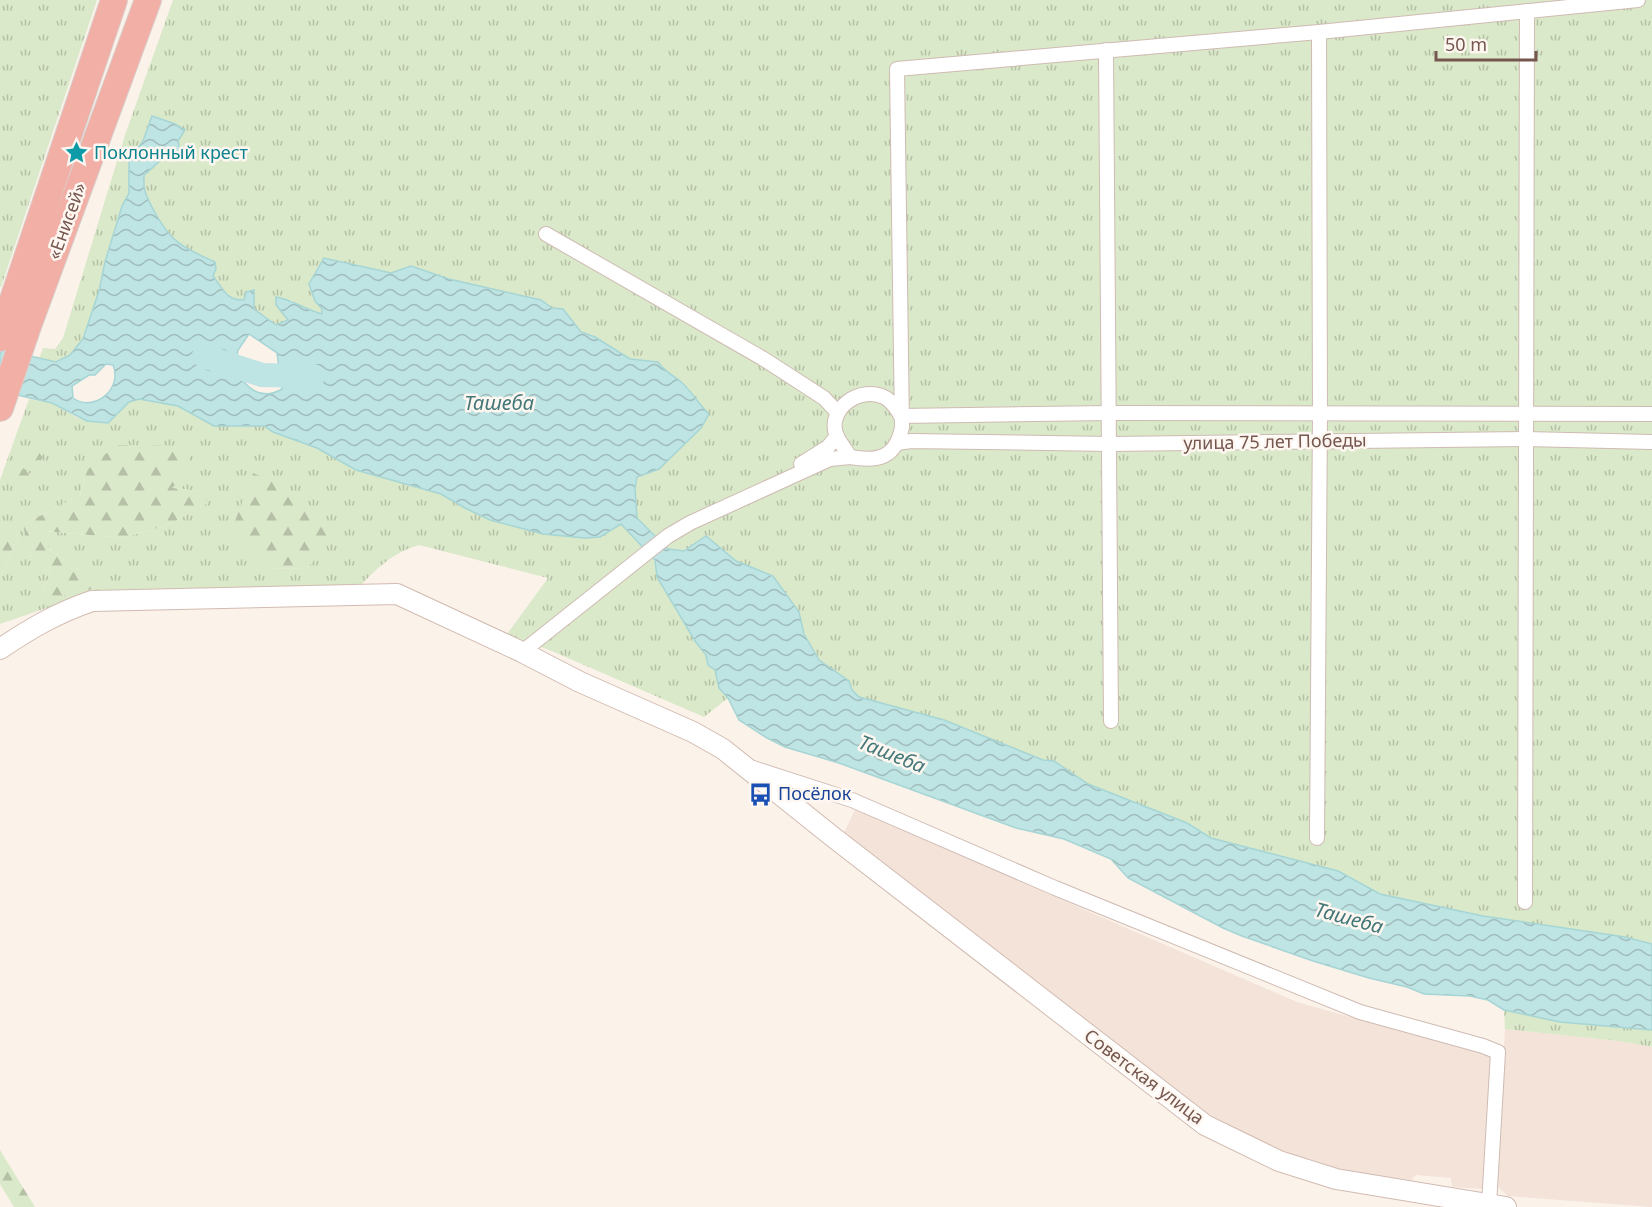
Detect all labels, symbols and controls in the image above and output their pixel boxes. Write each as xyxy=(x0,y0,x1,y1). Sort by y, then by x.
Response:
scale bar xyxy=(1436,24,1536,62)
text: 50 m xyxy=(1445,32,1487,56)
place icon: Поклонный крест xyxy=(63,140,89,166)
place label: Поклонный крест xyxy=(94,140,249,164)
street label: «Енисей» xyxy=(41,179,91,263)
water label: Ташеба xyxy=(464,389,534,416)
street label: улица 75 лет Победы xyxy=(1183,427,1367,455)
water label: Ташеба xyxy=(855,728,930,779)
bus stop icon: Посёлок xyxy=(747,781,773,807)
place label: Посёлок xyxy=(778,781,852,805)
water label: Ташеба xyxy=(1312,895,1386,940)
street label: Советская улица xyxy=(1080,1023,1210,1129)

